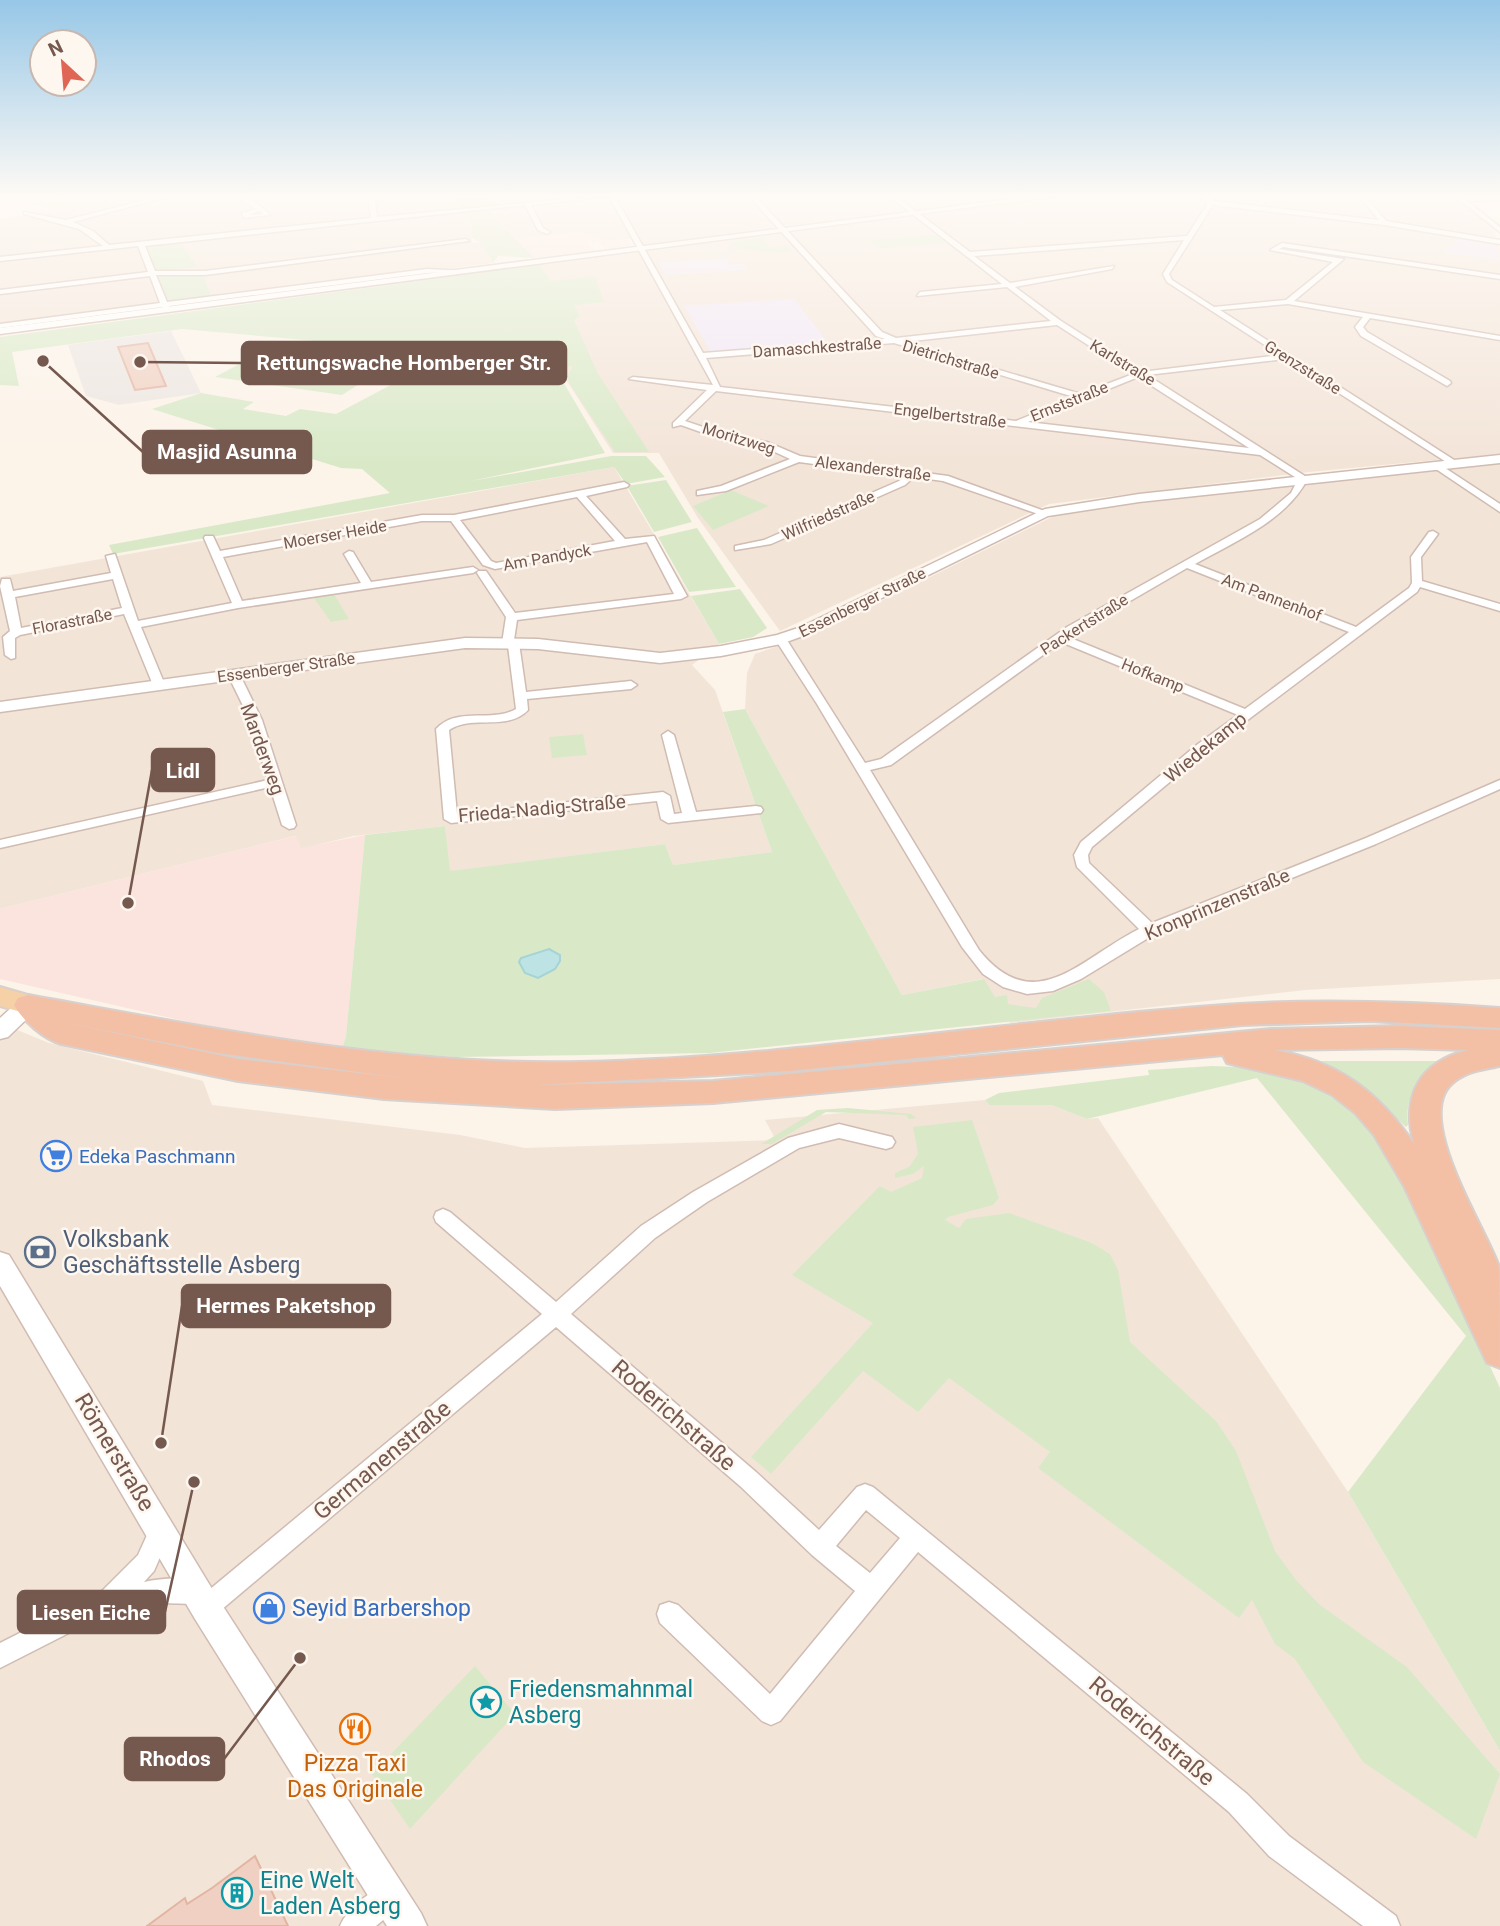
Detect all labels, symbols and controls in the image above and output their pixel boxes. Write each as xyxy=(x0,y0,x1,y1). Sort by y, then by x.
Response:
north arrow xyxy=(28,28,98,98)
text: N xyxy=(45,35,67,61)
street label: Damaschkestraße xyxy=(752,334,882,361)
street label: Karlstraße xyxy=(1086,335,1159,389)
street label: Dietrichstraße xyxy=(900,336,1001,383)
street label: Grenzstraße xyxy=(1261,336,1345,398)
callout: Rettungswache Homberger Str. xyxy=(242,342,566,384)
text: Rettungswache Homberger Str. xyxy=(256,351,552,375)
street label: Ernststraße xyxy=(1028,377,1111,426)
street label: Engelbertstraße xyxy=(893,399,1007,432)
street label: Moritzweg xyxy=(700,418,778,459)
callout: Masjid Asunna xyxy=(143,431,311,473)
text: Masjid Asunna xyxy=(157,440,297,464)
street label: Alexanderstraße xyxy=(814,452,932,485)
street label: Wilfriedstraße xyxy=(779,487,878,544)
street label: Moerser Heide xyxy=(282,516,388,553)
street label: Am Pandyck xyxy=(502,540,593,575)
street label: Essenberger Straße xyxy=(796,563,929,641)
street label: Am Pannenhof xyxy=(1219,570,1325,625)
street label: Packertstraße xyxy=(1037,590,1132,659)
street label: Florastraße xyxy=(31,604,114,639)
street label: Essenberger Straße xyxy=(216,648,356,687)
street label: Hofkamp xyxy=(1119,654,1187,697)
street label: Marderweg xyxy=(235,700,290,798)
street label: Wiedekamp xyxy=(1159,707,1251,788)
callout: Lidl xyxy=(152,749,214,791)
text: Lidl xyxy=(166,759,200,783)
street label: Frieda-Nadig-Straße xyxy=(457,790,627,827)
street label: Kronprinzenstraße xyxy=(1141,864,1293,945)
supermarket icon: Edeka Paschmann xyxy=(39,1139,73,1173)
place label: Edeka Paschmann xyxy=(79,1145,236,1168)
place label: Volksbank Geschäftsstelle Asberg xyxy=(63,1226,301,1279)
bank icon: Volksbank Geschäftsstelle Asberg xyxy=(23,1235,57,1269)
callout: Hermes Paketshop xyxy=(182,1285,390,1327)
text: Hermes Paketshop xyxy=(196,1294,376,1318)
street label: Roderichstraße xyxy=(606,1354,741,1477)
street label: Römerstraße xyxy=(69,1388,160,1516)
street label: Germanenstraße xyxy=(308,1395,457,1526)
callout: Liesen Eiche xyxy=(18,1591,165,1633)
shop icon: Seyid Barbershop xyxy=(252,1591,286,1625)
place label: Seyid Barbershop xyxy=(292,1595,471,1622)
text: Liesen Eiche xyxy=(32,1601,150,1625)
street label: Roderichstraße xyxy=(1083,1671,1220,1792)
place label: Friedensmahnmal Asberg xyxy=(509,1676,693,1729)
place icon: Friedensmahnmal Asberg xyxy=(469,1685,503,1719)
restaurant icon: Pizza Taxi Das Originale xyxy=(338,1712,372,1746)
callout: Rhodos xyxy=(125,1738,224,1780)
text: Rhodos xyxy=(139,1747,211,1771)
place label: Pizza Taxi Das Originale xyxy=(287,1750,423,1803)
place label: Eine Welt Laden Asberg xyxy=(260,1867,401,1920)
building icon: Eine Welt Laden Asberg xyxy=(220,1876,254,1910)

